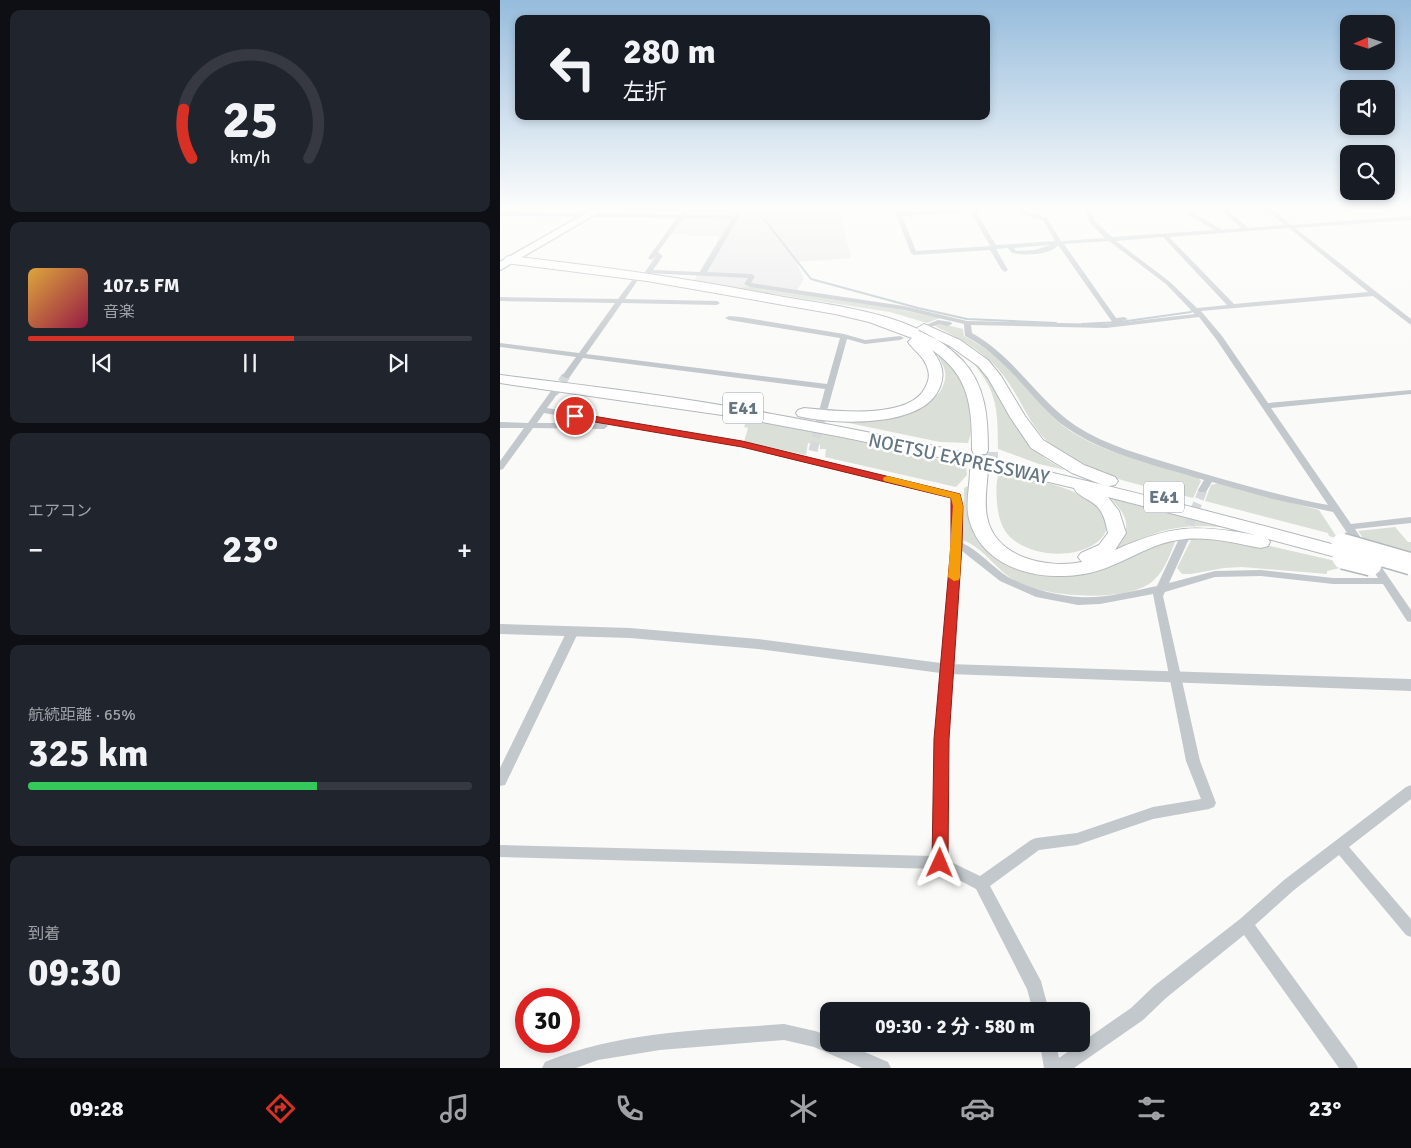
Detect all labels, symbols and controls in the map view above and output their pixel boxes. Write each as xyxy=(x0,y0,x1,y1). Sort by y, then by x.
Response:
north arrow xyxy=(1340,15,1395,70)
map controls xyxy=(1340,15,1395,200)
text: 280 m xyxy=(623,30,716,73)
icon: left xyxy=(540,35,605,100)
text: 左折 xyxy=(623,78,667,105)
button: sound xyxy=(1340,80,1395,135)
text: 25 xyxy=(222,88,278,152)
button: search xyxy=(1340,145,1395,200)
text: km/h xyxy=(230,146,270,168)
text: 107.5 FM xyxy=(103,274,180,298)
text: 音楽 xyxy=(103,302,135,322)
icon: previous xyxy=(88,349,116,377)
icon: pause xyxy=(236,349,264,377)
icon: next xyxy=(384,349,412,377)
road number: E41 xyxy=(723,392,763,423)
pin xyxy=(554,395,596,437)
icon: arrive xyxy=(561,402,589,430)
street label: NOETSU EXPRESSWAY xyxy=(866,428,1052,490)
road number: E41 xyxy=(1144,482,1184,512)
text: エアコン xyxy=(28,501,92,521)
text: 23° xyxy=(222,526,278,573)
text: − xyxy=(28,533,43,567)
text: + xyxy=(457,533,472,567)
text: 航続距離 · 65% xyxy=(28,705,136,725)
text: 325 km xyxy=(28,730,149,777)
position arrow xyxy=(913,836,965,888)
text: 到着 xyxy=(28,924,60,944)
text: 09:30 xyxy=(28,949,121,996)
speed limit sign: 30 xyxy=(515,988,580,1053)
text: 09:30 · 2 分 · 580 m xyxy=(875,1015,1035,1039)
icon: directions xyxy=(263,1091,298,1126)
icon: music xyxy=(437,1091,472,1126)
icon: phone xyxy=(612,1091,647,1126)
icon: climate xyxy=(786,1091,821,1126)
icon: car xyxy=(960,1091,995,1126)
icon: filters xyxy=(1134,1091,1169,1126)
text: 09:28 xyxy=(70,1095,124,1122)
text: 23° xyxy=(1309,1095,1341,1122)

